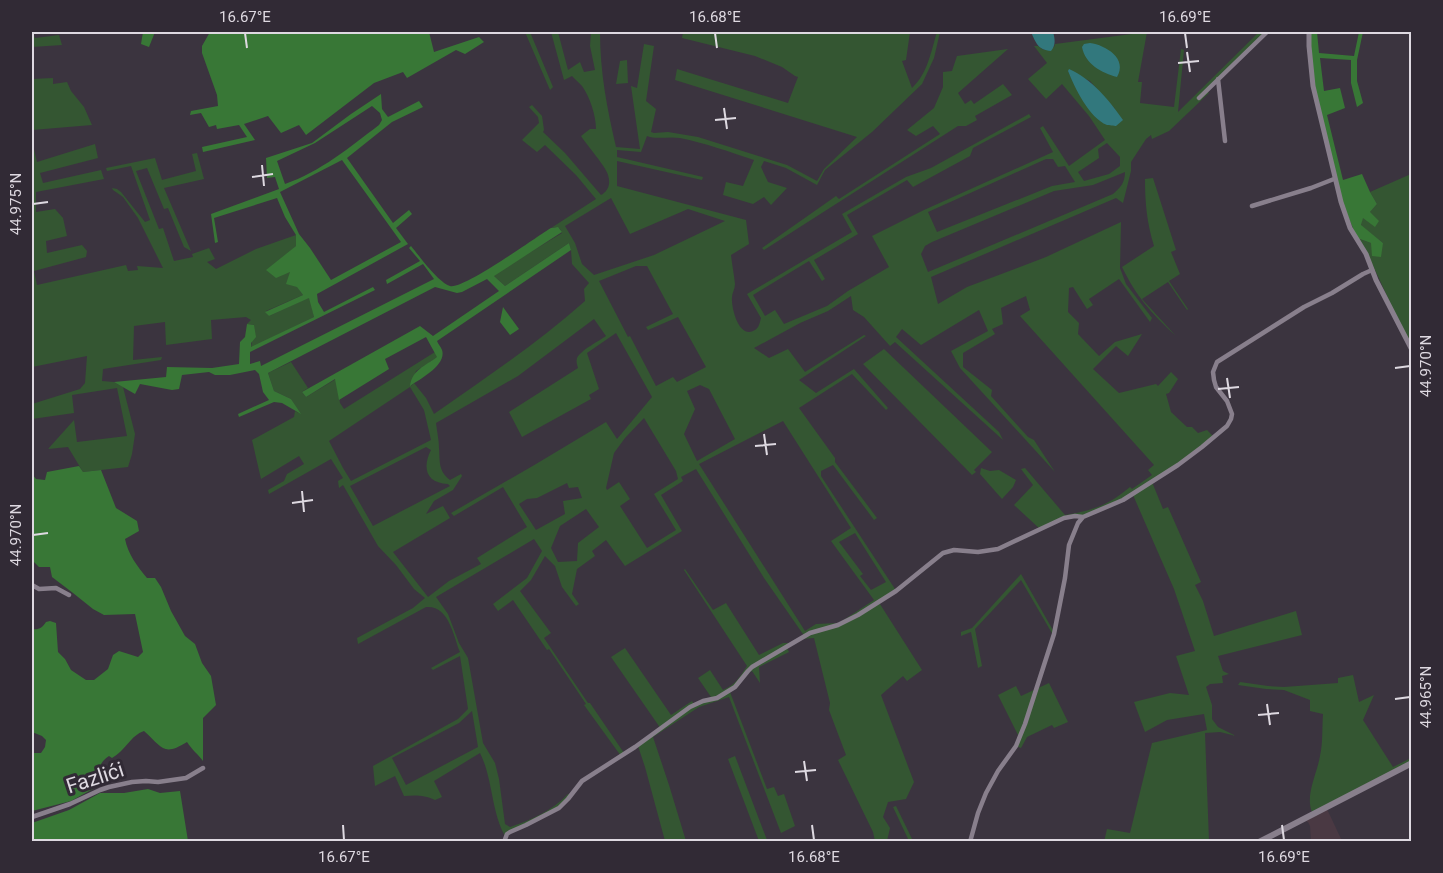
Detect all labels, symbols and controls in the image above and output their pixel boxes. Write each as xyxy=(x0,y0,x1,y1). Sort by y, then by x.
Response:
text: 16.67°E xyxy=(219,8,271,26)
text: 16.68°E xyxy=(689,8,741,26)
text: 16.69°E xyxy=(1159,8,1211,26)
text: 44.975°N xyxy=(7,173,25,235)
text: 44.970°N xyxy=(1417,335,1435,397)
text: 44.970°N xyxy=(7,504,25,566)
text: 44.965°N xyxy=(1417,666,1435,728)
street label: Fazlići xyxy=(63,757,127,799)
text: 16.67°E xyxy=(318,848,370,866)
text: 16.68°E xyxy=(788,848,840,866)
text: 16.69°E xyxy=(1258,848,1310,866)

